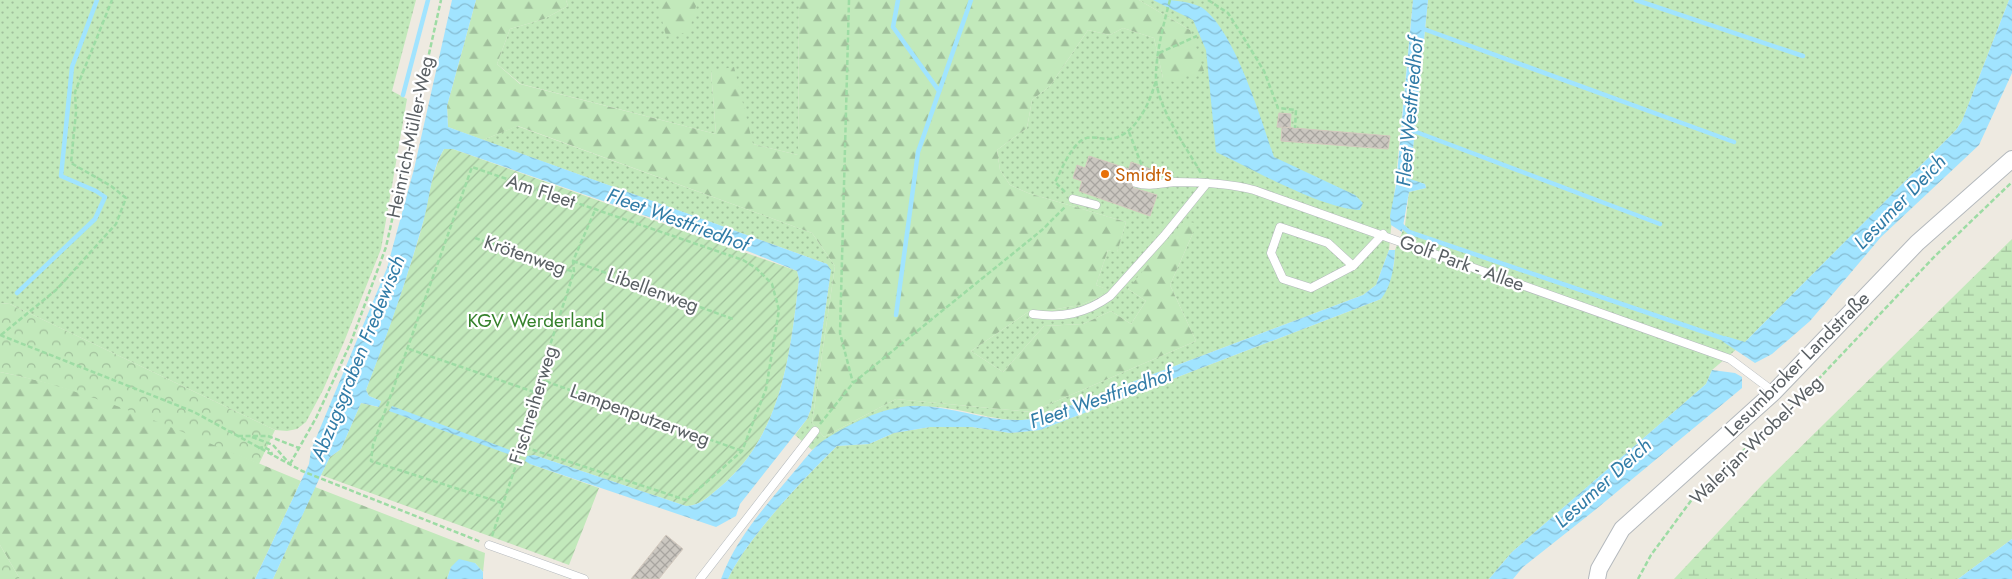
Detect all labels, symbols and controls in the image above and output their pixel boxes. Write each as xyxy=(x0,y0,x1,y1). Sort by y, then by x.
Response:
water label: Fleet Westfriedhof xyxy=(1389,34,1431,188)
street label: Heinrich-Müller-Weg xyxy=(380,53,440,221)
water label: Lesumer Deich xyxy=(1847,148,1953,256)
place label: Smidt's xyxy=(1115,161,1172,188)
street label: Am Fleet xyxy=(503,167,579,215)
marker: Smidt's xyxy=(1099,168,1111,180)
water label: Fleet Westfriedhof xyxy=(603,181,756,260)
street label: Krötenweg xyxy=(481,228,569,282)
street label: Golf Park - Allee xyxy=(1396,228,1528,298)
water label: Abzugsgraben Fredewisch xyxy=(303,251,413,466)
street label: Libellenweg xyxy=(603,261,703,319)
street label: Lesumbroker Landstraße xyxy=(1718,285,1876,443)
park label: KGV Werderland xyxy=(467,307,605,334)
street label: Fischreiherweg xyxy=(502,343,564,467)
water label: Fleet Westfriedhof xyxy=(1026,359,1179,436)
street label: Walerjan-Wrobel-Weg xyxy=(1683,369,1829,511)
street label: Lampenputzerweg xyxy=(566,377,714,453)
water label: Lesumer Deich xyxy=(1548,431,1658,535)

